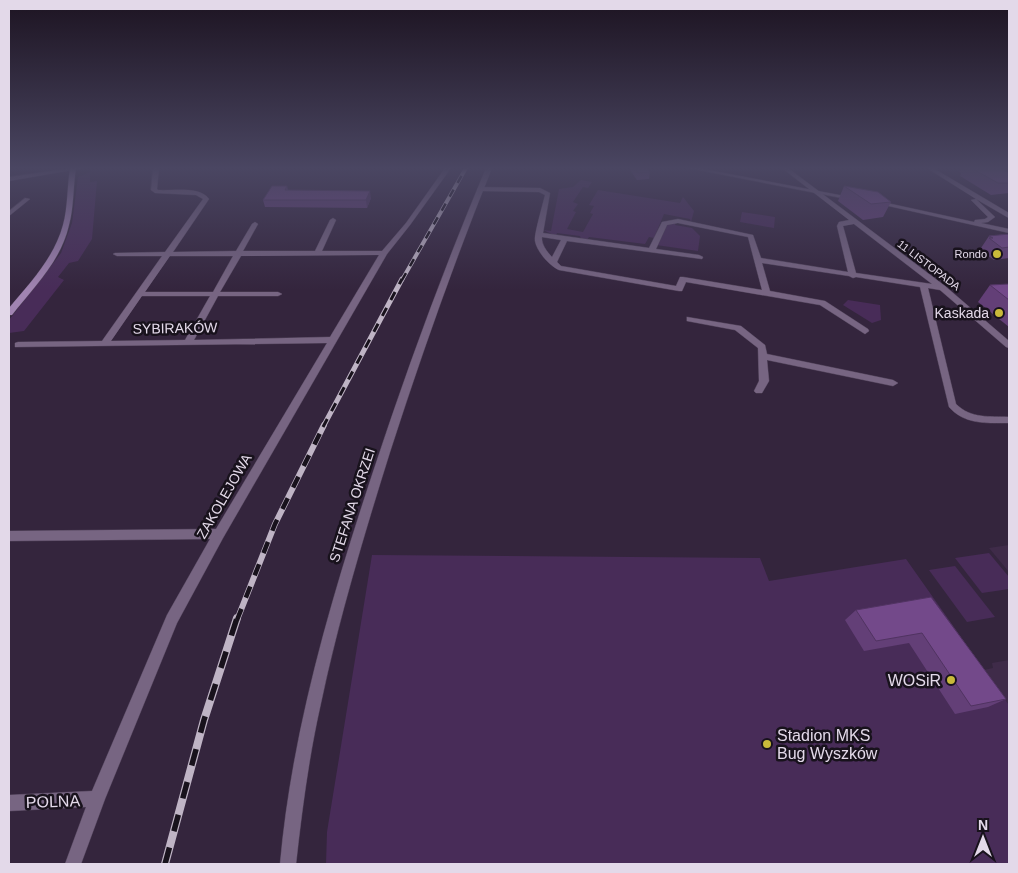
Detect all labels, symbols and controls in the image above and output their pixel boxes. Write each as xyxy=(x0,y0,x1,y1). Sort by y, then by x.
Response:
street label: 11 LISTOPADA xyxy=(895,238,963,293)
place label: Rondo xyxy=(955,248,987,260)
marker: Rondo xyxy=(991,248,1003,260)
place label: Kaskada xyxy=(935,305,989,321)
marker: Kaskada xyxy=(993,307,1005,319)
street label: SYBIRAKÓW xyxy=(132,319,218,337)
street label: STEFANA OKRZEI xyxy=(326,446,378,564)
street label: ZAKOLEJOWA xyxy=(193,450,255,541)
place label: WOSiR xyxy=(888,672,941,689)
marker: WOSiR xyxy=(945,674,957,686)
place label: Stadion MKS Bug Wyszków xyxy=(777,727,878,762)
marker: Stadion MKS Bug Wyszków xyxy=(761,738,773,750)
street label: POLNA xyxy=(26,792,81,811)
north arrow xyxy=(958,813,1008,863)
text: N xyxy=(978,817,988,833)

